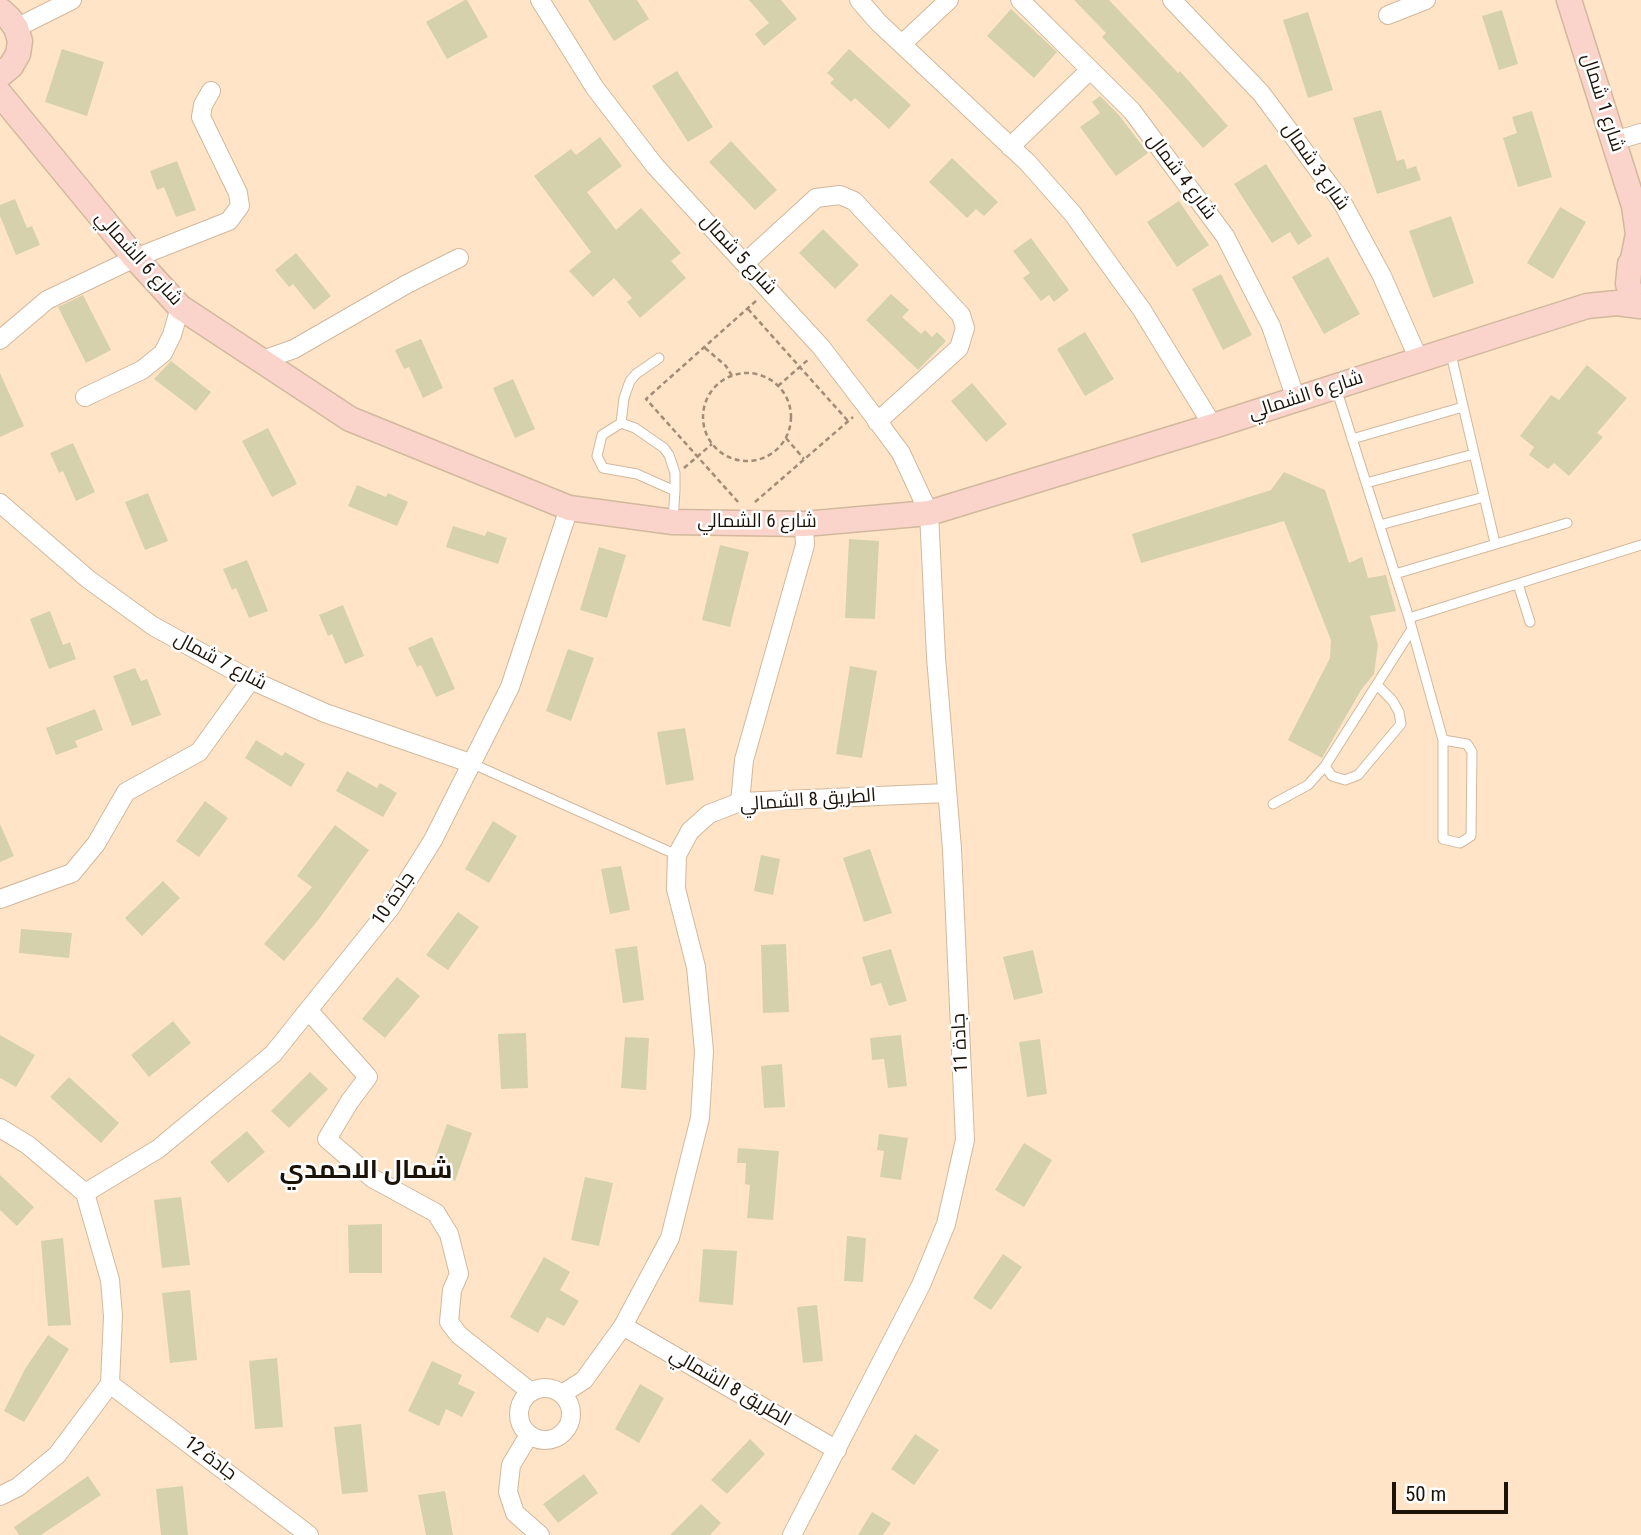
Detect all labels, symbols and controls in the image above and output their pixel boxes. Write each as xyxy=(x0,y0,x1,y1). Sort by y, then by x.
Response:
street label: شارع 1 شمال xyxy=(1575,51,1629,155)
street label: شارع 3 شمال xyxy=(1276,119,1354,215)
street label: شارع 4 شمال xyxy=(1141,130,1221,224)
street label: شارع 6 الشمالي xyxy=(90,207,186,311)
street label: شارع 5 شمال xyxy=(695,210,781,300)
street label: شارع 6 الشمالي xyxy=(1246,367,1366,425)
street label: شارع 6 الشمالي xyxy=(697,511,817,533)
street label: شارع 7 شمال xyxy=(170,628,270,696)
street label: الطريق 8 الشمالي xyxy=(739,785,877,817)
street label: جادة 10 xyxy=(368,868,420,930)
street label: جادة 11 xyxy=(948,1013,974,1073)
district label: شمال الاحمدي xyxy=(280,1155,452,1187)
street label: الطريق 8 الشمالي xyxy=(665,1344,795,1432)
street label: جادة 12 xyxy=(179,1432,241,1486)
scale bar xyxy=(1396,1468,1512,1512)
text: 50 m xyxy=(1405,1482,1446,1506)

